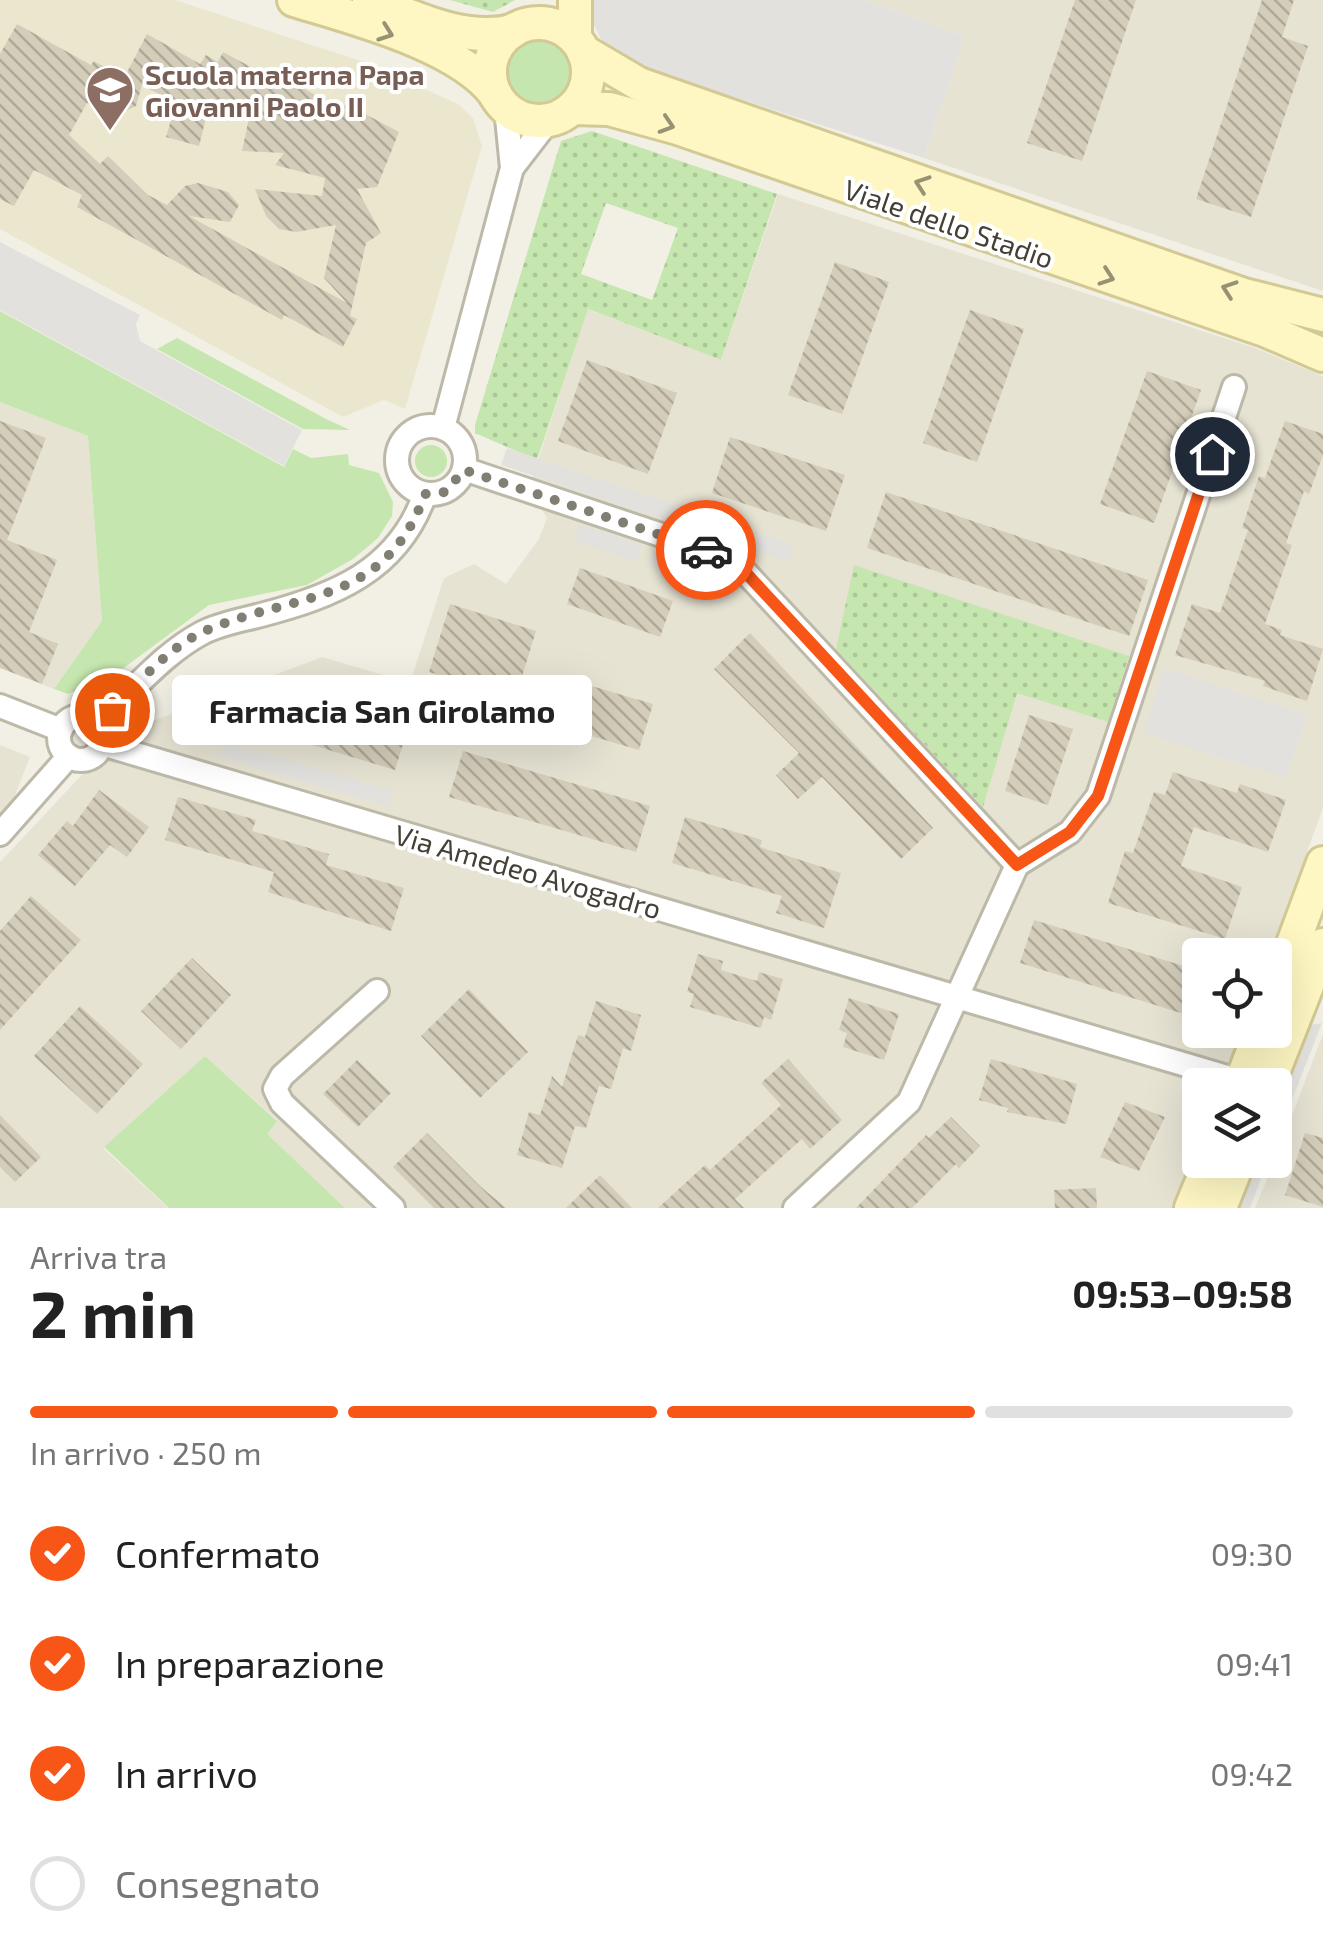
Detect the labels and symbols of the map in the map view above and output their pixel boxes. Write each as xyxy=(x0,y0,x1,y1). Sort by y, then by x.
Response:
one-way arrow xyxy=(377,21,394,41)
place label: Scuola materna Papa Giovanni Paolo II xyxy=(145,57,425,123)
school or university icon: Scuola materna Papa Giovanni Paolo II xyxy=(84,64,136,132)
one-way arrow xyxy=(658,113,675,134)
street label: Viale dello Stadio xyxy=(840,171,1058,275)
one-way arrow xyxy=(914,175,931,195)
one-way arrow xyxy=(1097,265,1114,285)
one-way arrow xyxy=(1221,281,1238,301)
pin xyxy=(1170,412,1255,497)
courier xyxy=(656,500,756,600)
pin xyxy=(70,668,155,753)
callout: Farmacia San Girolamo xyxy=(172,675,592,745)
street label: Via Amedeo Avogadro xyxy=(391,817,665,925)

